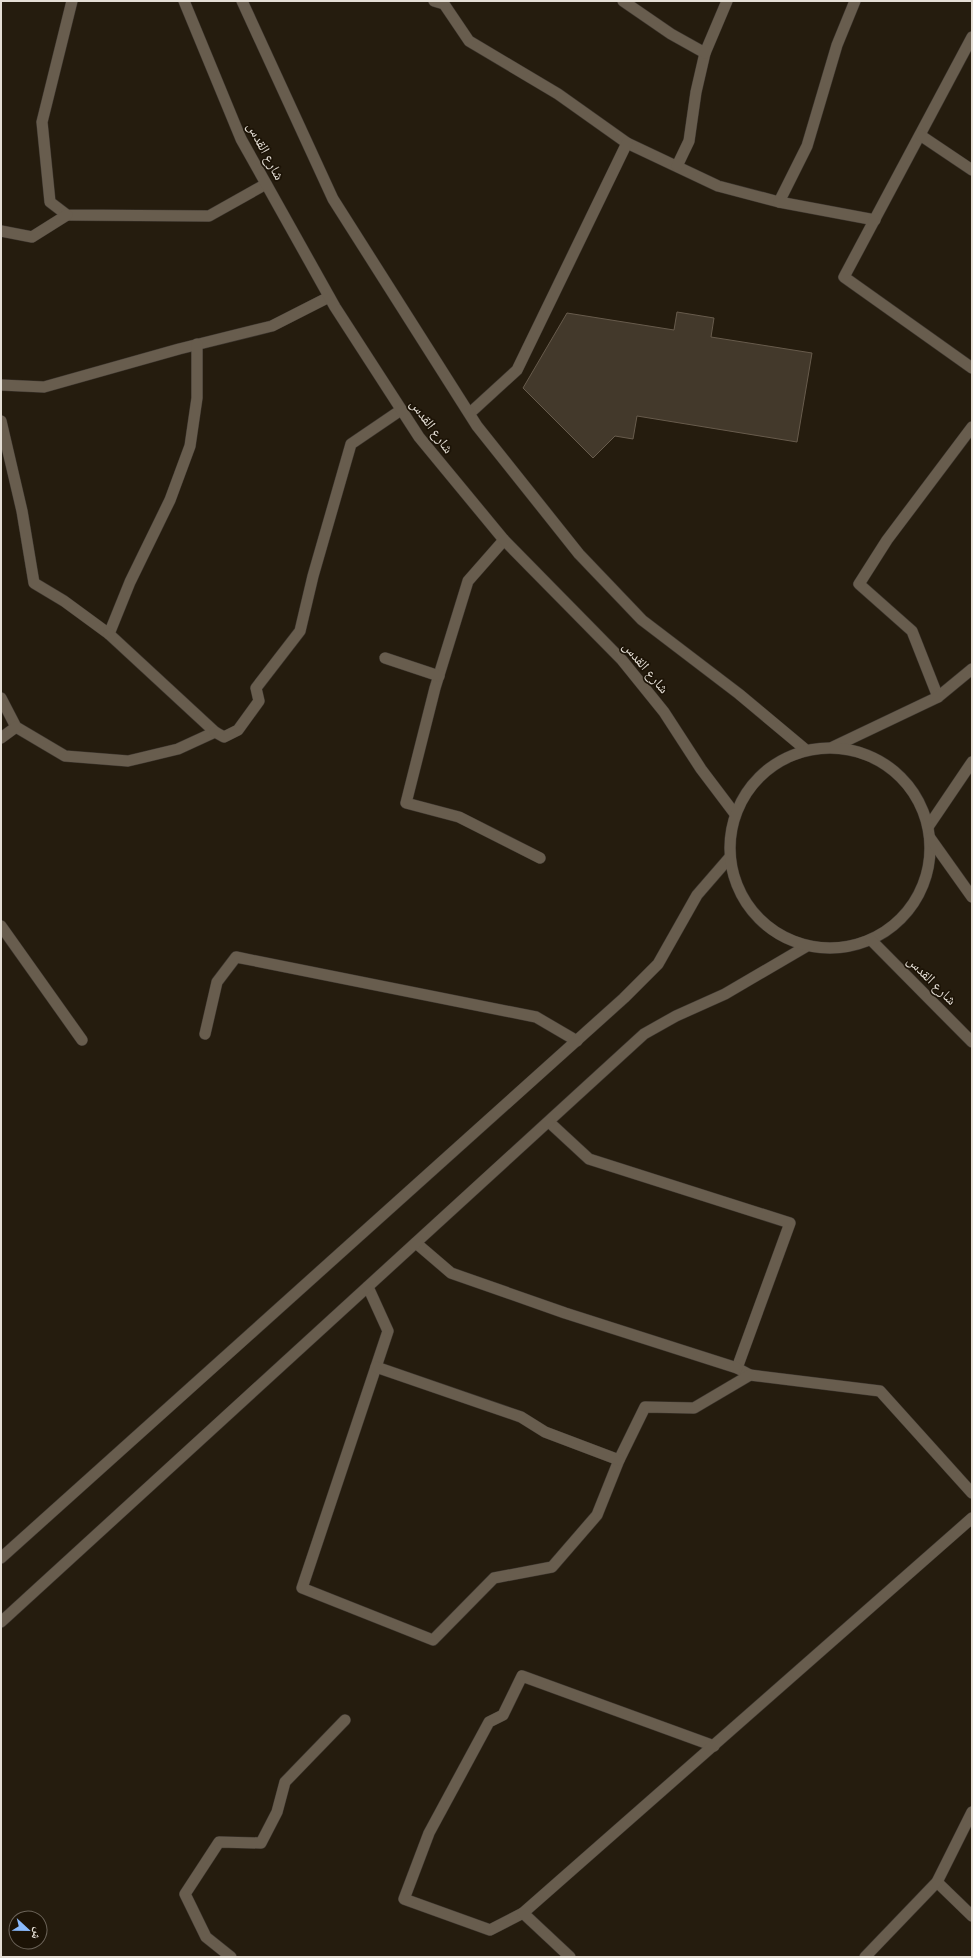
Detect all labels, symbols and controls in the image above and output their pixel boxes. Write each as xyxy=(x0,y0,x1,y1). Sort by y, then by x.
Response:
street label: شارع القدس xyxy=(242,119,289,183)
street label: شارع القدس xyxy=(405,395,458,457)
street label: شارع القدس xyxy=(618,637,673,697)
street label: شارع القدس xyxy=(903,951,961,1009)
north arrow xyxy=(8,1910,48,1950)
text: ش xyxy=(28,1925,46,1942)

